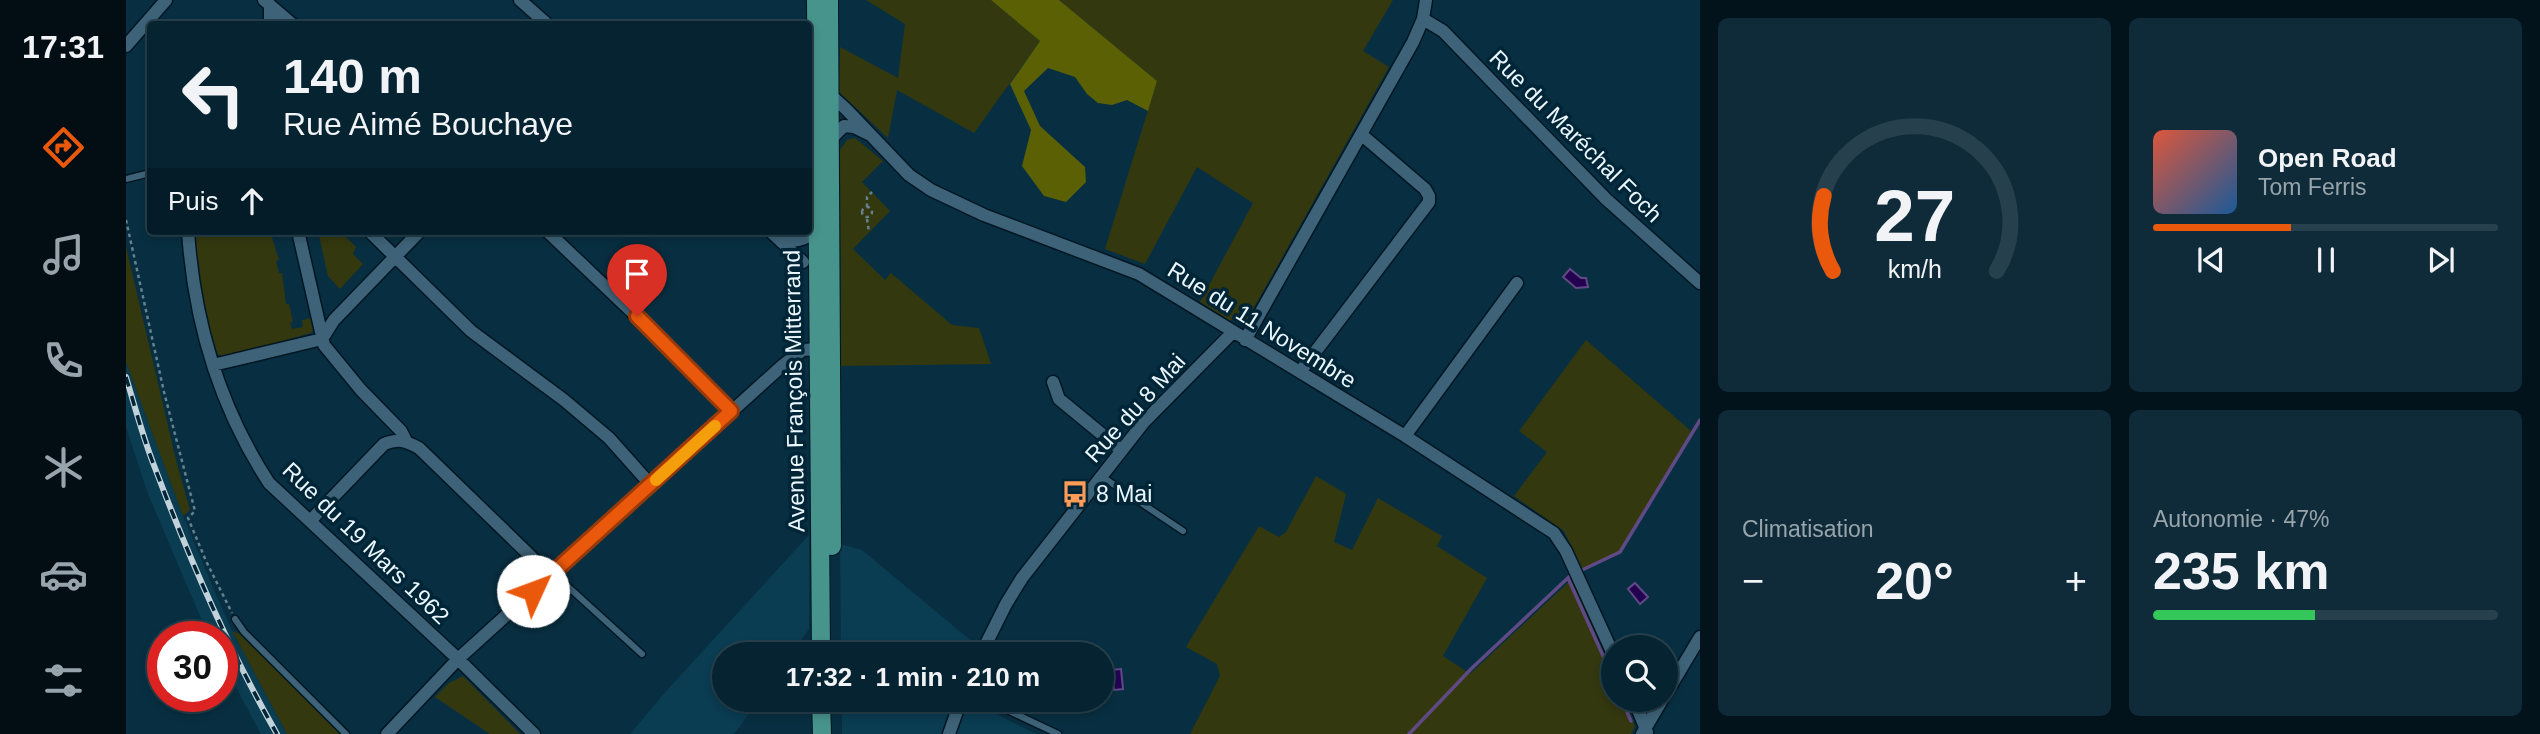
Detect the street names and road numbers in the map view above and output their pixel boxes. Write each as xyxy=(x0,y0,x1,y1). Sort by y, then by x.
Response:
street label: Rue du Maréchal Foch xyxy=(1485,45,1667,227)
street label: Avenue François Mitterrand xyxy=(779,250,809,532)
street label: Rue du 11 Novembre xyxy=(1163,256,1361,394)
street label: Rue du 8 Mai xyxy=(1080,348,1190,468)
street label: Rue du 19 Mars 1962 xyxy=(277,457,455,629)

